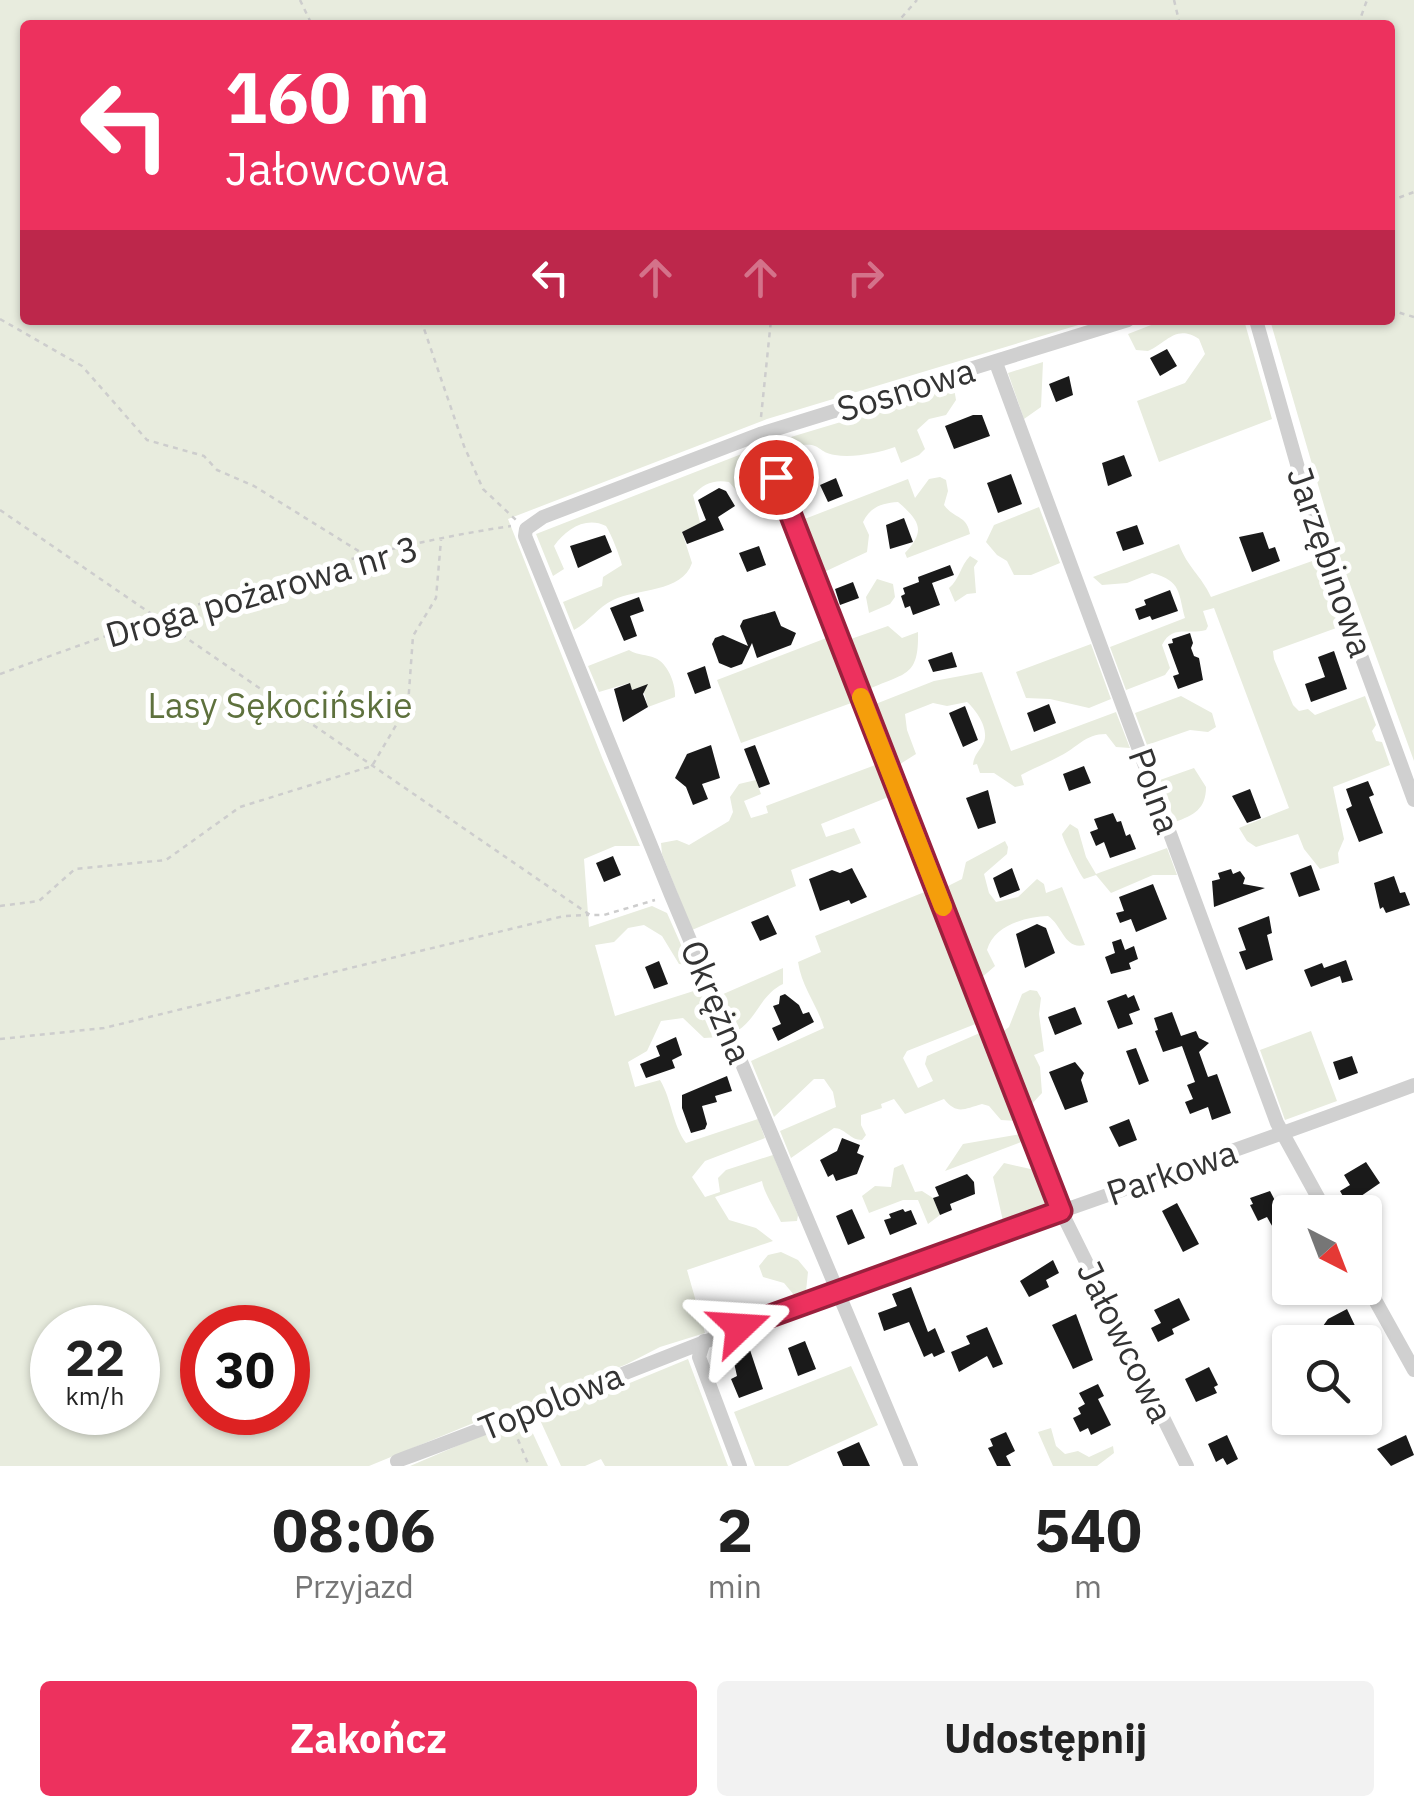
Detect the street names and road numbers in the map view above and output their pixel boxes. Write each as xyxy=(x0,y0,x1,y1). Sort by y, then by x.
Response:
street label: Sosnowa xyxy=(831,346,980,432)
street label: Jarzębinowa xyxy=(1277,461,1385,663)
street label: Droga pożarowa nr 3 xyxy=(100,524,423,658)
street label: Polna xyxy=(1118,741,1192,840)
street label: Okrężna xyxy=(670,933,763,1070)
street label: Parkowa xyxy=(1100,1128,1243,1216)
street label: Jałowcowa xyxy=(1067,1253,1185,1430)
street label: Topolowa xyxy=(472,1351,629,1451)

